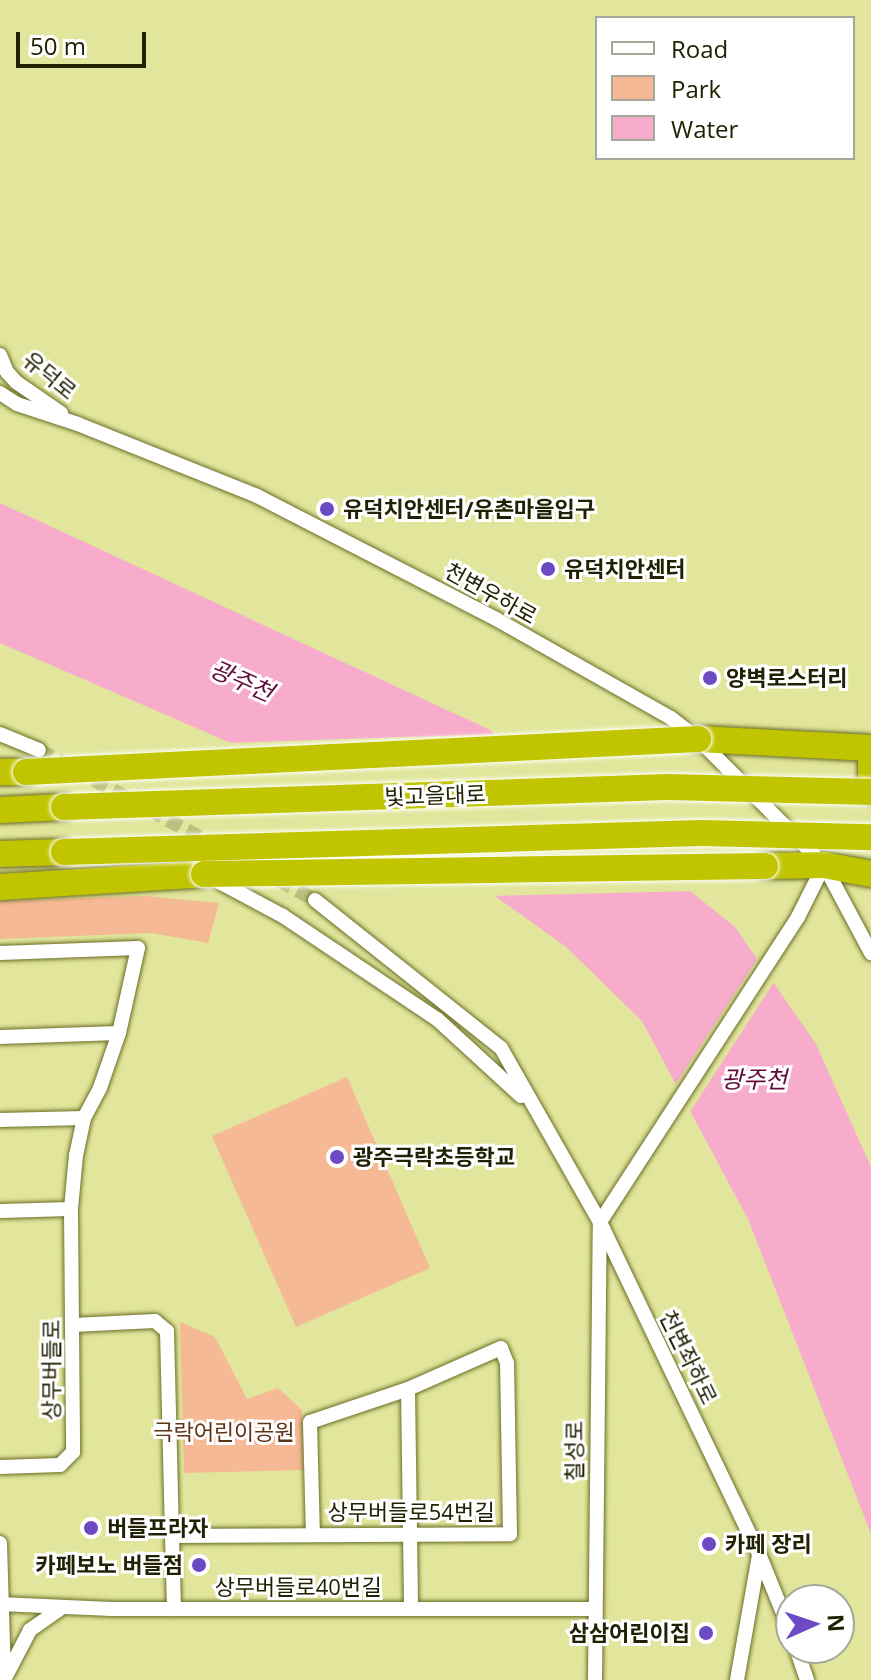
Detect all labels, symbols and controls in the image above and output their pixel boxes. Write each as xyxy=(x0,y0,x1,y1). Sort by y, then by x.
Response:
scale bar xyxy=(20,16,150,66)
legend xyxy=(595,16,855,160)
text: 50 m xyxy=(30,29,86,62)
text: Road xyxy=(671,32,728,65)
text: Park xyxy=(671,72,721,105)
text: Water xyxy=(671,112,738,145)
street label: 유덕로 xyxy=(18,346,82,404)
place label: 유덕치안센터/유촌마을입구 xyxy=(343,496,595,522)
marker: 유덕치안센터/유촌마을입구 xyxy=(318,500,336,518)
place label: 유덕치안센터 xyxy=(564,556,685,582)
street label: 천변우하로 xyxy=(440,557,542,629)
marker: 유덕치안센터 xyxy=(539,560,557,578)
water label: 광주천 xyxy=(206,653,278,707)
place label: 양벽로스터리 xyxy=(726,665,847,691)
marker: 양벽로스터리 xyxy=(701,669,719,687)
street label: 빛고을대로 xyxy=(384,780,486,810)
water label: 광주천 xyxy=(721,1065,787,1093)
place label: 광주극락초등학교 xyxy=(353,1144,515,1170)
marker: 광주극락초등학교 xyxy=(328,1148,346,1166)
street label: 천변좌하로 xyxy=(655,1306,723,1408)
street label: 상무버들로 xyxy=(38,1319,64,1421)
park label: 극락어린이공원 xyxy=(153,1419,295,1445)
street label: 칠성로 xyxy=(561,1421,587,1481)
street label: 상무버들로54번길 xyxy=(328,1499,494,1525)
place label: 버들프라자 xyxy=(107,1515,208,1541)
marker: 버들프라자 xyxy=(82,1519,100,1537)
place label: 카페 장리 xyxy=(725,1531,812,1557)
marker: 카페 장리 xyxy=(700,1535,718,1553)
place label: 카페보노 버들점 xyxy=(36,1552,183,1578)
marker: 카페보노 버들점 xyxy=(190,1556,208,1574)
street label: 상무버들로40번길 xyxy=(215,1574,381,1600)
north arrow xyxy=(775,1584,855,1664)
text: N xyxy=(822,1613,852,1633)
place label: 삼삼어린이집 xyxy=(569,1620,690,1646)
marker: 삼삼어린이집 xyxy=(697,1624,715,1642)

